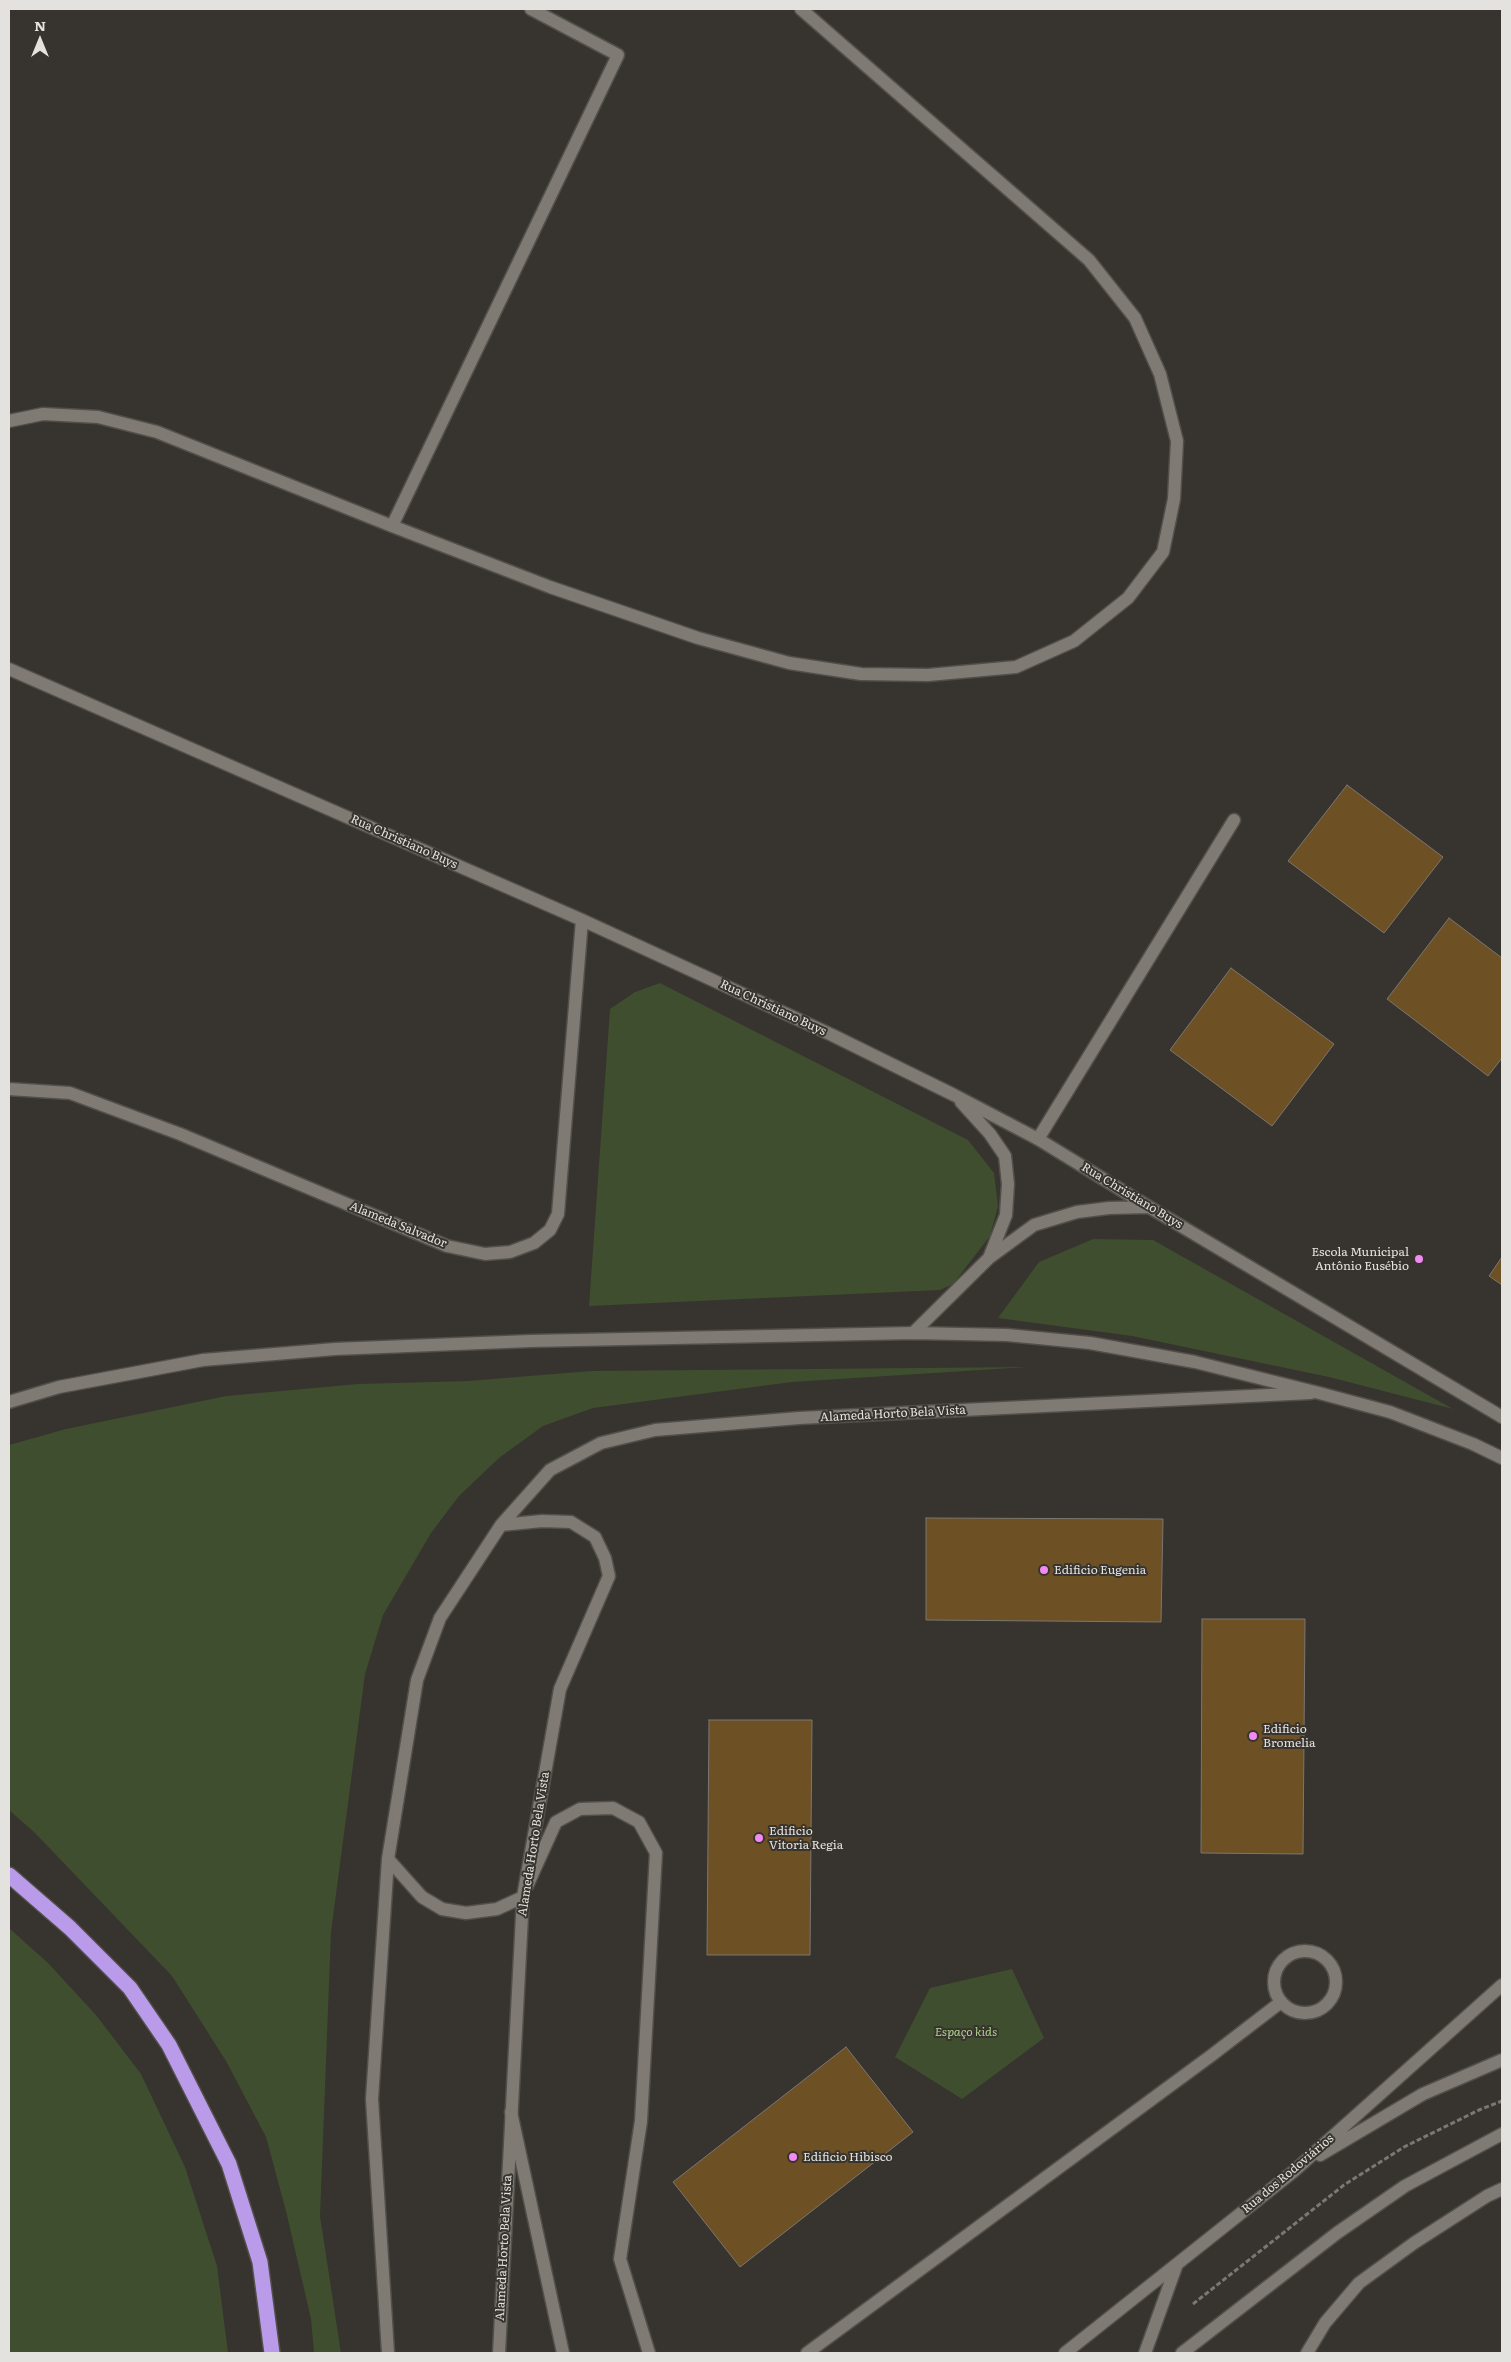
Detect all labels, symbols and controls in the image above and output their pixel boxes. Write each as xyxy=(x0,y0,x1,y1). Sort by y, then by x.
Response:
north arrow xyxy=(15,15,65,65)
text: N xyxy=(34,15,46,35)
street label: Rua Christiano Buys xyxy=(348,812,460,872)
street label: Rua Christiano Buys xyxy=(718,977,828,1039)
street label: Rua Christiano Buys xyxy=(1079,1160,1185,1232)
street label: Alameda Salvador xyxy=(347,1199,449,1251)
place label: Escola Municipal Antônio Eusébio xyxy=(1311,1245,1409,1273)
marker: Escola Municipal Antônio Eusébio xyxy=(1413,1253,1425,1265)
street label: Alameda Horto Bela Vista xyxy=(820,1403,966,1425)
place label: Edificio Eugenia xyxy=(1054,1563,1146,1577)
marker: Edificio Eugenia xyxy=(1038,1564,1050,1576)
place label: Edificio Bromelia xyxy=(1263,1722,1315,1750)
marker: Edificio Bromelia xyxy=(1247,1730,1259,1742)
street label: Alameda Horto Bela Vista xyxy=(515,1771,553,1917)
place label: Edificio Vitoria Regia xyxy=(769,1824,843,1852)
marker: Edificio Vitoria Regia xyxy=(753,1832,765,1844)
park label: Espaço kids xyxy=(935,2025,997,2039)
street label: Rua dos Rodoviários xyxy=(1239,2131,1337,2217)
place label: Edificio Hibisco xyxy=(803,2150,893,2164)
marker: Edificio Hibisco xyxy=(787,2151,799,2163)
street label: Alameda Horto Bela Vista xyxy=(493,2175,515,2321)

